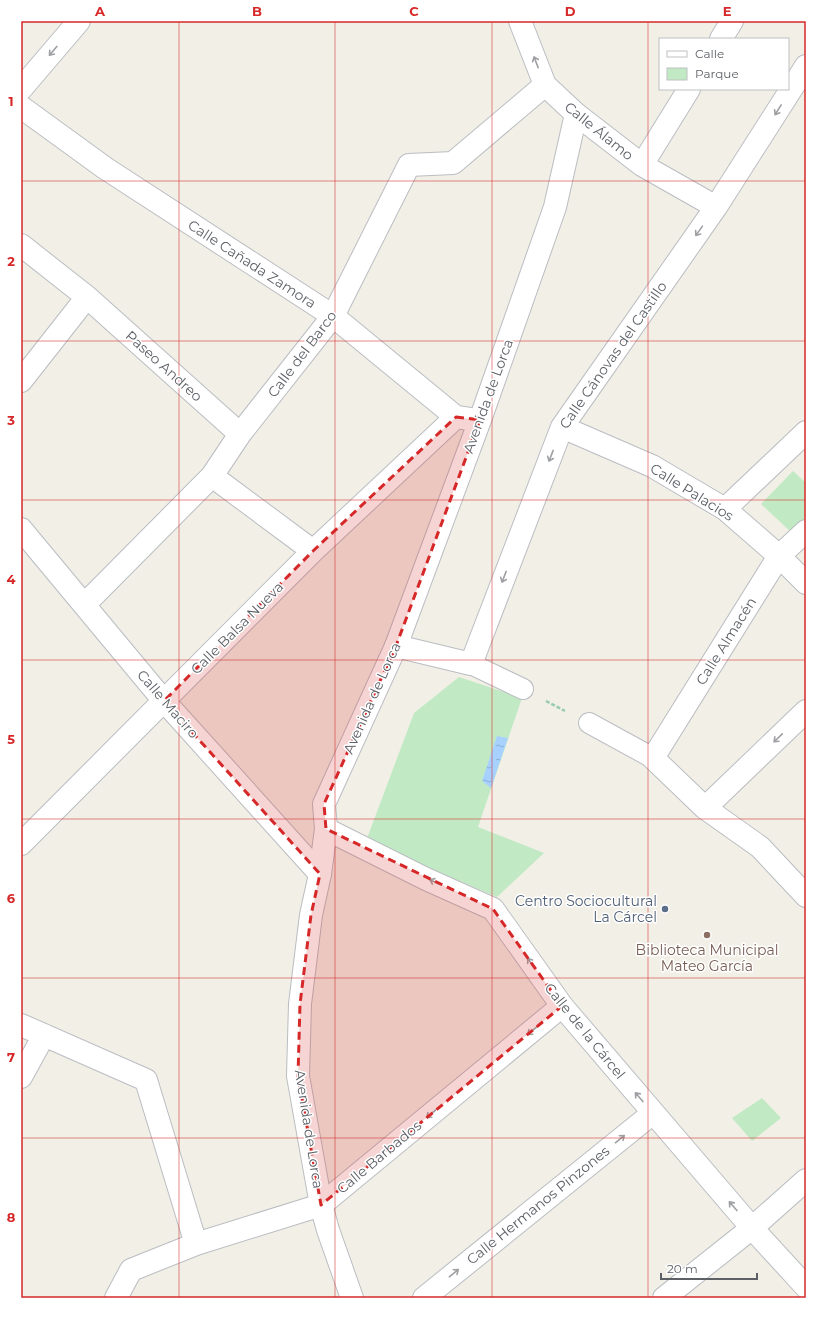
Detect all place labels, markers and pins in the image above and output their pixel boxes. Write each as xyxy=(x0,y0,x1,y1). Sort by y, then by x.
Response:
place label: Centro Sociocultural La Cárcel xyxy=(515,892,657,926)
marker: Centro Sociocultural La Cárcel xyxy=(660,904,670,914)
marker: Biblioteca Municipal Mateo García xyxy=(702,930,712,940)
place label: Biblioteca Municipal Mateo García xyxy=(636,941,778,975)

